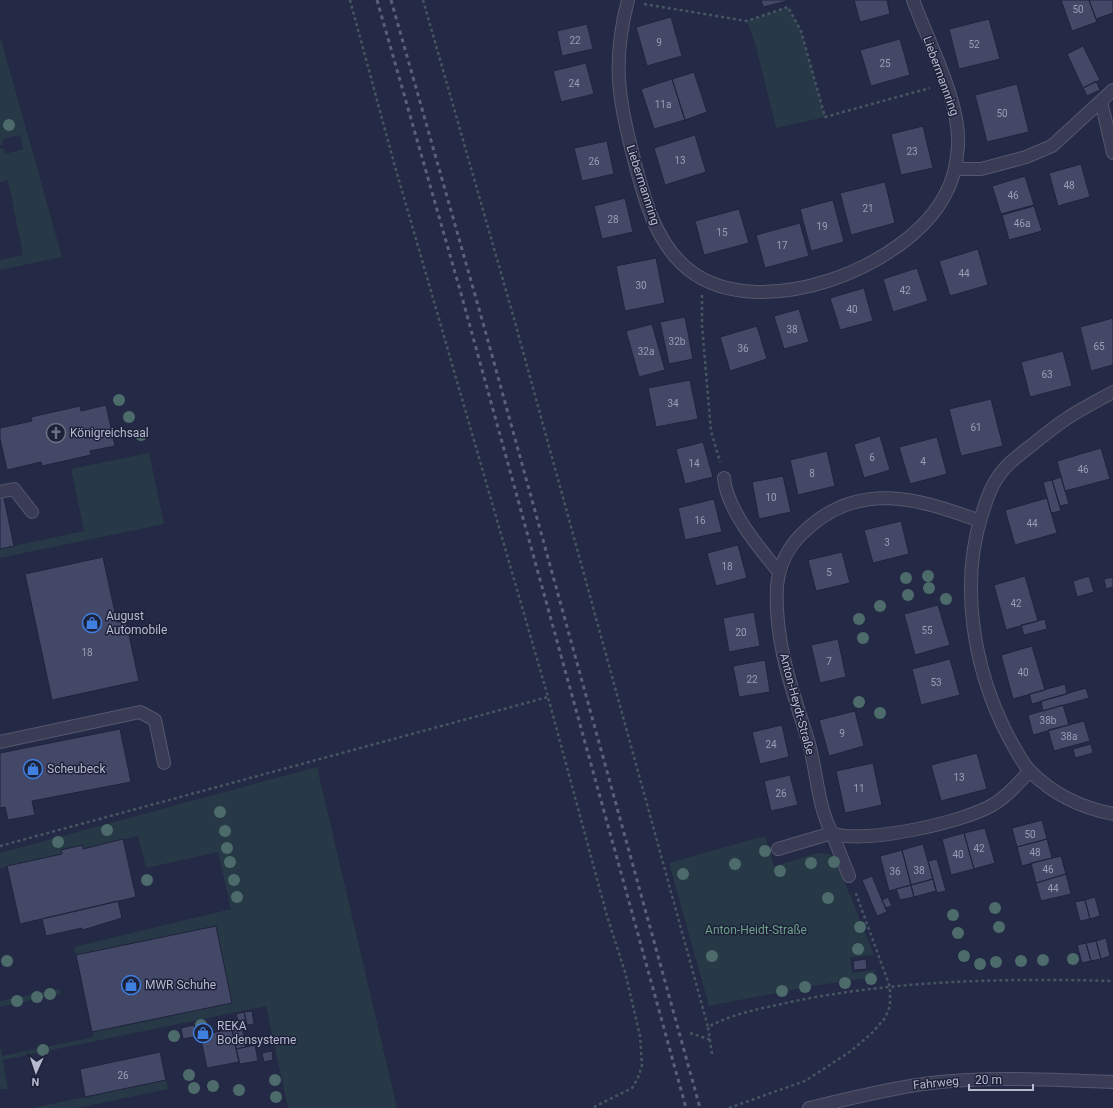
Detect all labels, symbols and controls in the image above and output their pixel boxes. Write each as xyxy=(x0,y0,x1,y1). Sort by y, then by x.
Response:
house number: 50 xyxy=(1072,4,1084,15)
street label: Liebermannring xyxy=(920,34,962,118)
house number: 22 xyxy=(569,35,581,46)
house number: 9 xyxy=(656,37,662,48)
house number: 52 xyxy=(968,39,980,50)
house number: 25 xyxy=(879,58,891,69)
house number: 24 xyxy=(568,78,580,89)
house number: 11a xyxy=(655,99,671,110)
house number: 50 xyxy=(996,108,1008,119)
street label: Liebermannring xyxy=(623,143,663,227)
house number: 23 xyxy=(906,146,918,157)
house number: 13 xyxy=(674,155,686,166)
house number: 26 xyxy=(588,156,600,167)
house number: 48 xyxy=(1063,180,1075,191)
house number: 46 xyxy=(1007,190,1019,201)
house number: 21 xyxy=(862,203,874,214)
house number: 28 xyxy=(607,214,619,225)
house number: 46a xyxy=(1014,218,1030,229)
house number: 19 xyxy=(816,221,828,232)
house number: 15 xyxy=(716,227,728,238)
house number: 17 xyxy=(776,240,788,251)
house number: 44 xyxy=(958,268,970,279)
house number: 30 xyxy=(635,280,647,291)
house number: 42 xyxy=(899,285,911,296)
house number: 40 xyxy=(846,304,858,315)
house number: 38 xyxy=(786,324,798,335)
house number: 32b xyxy=(669,336,686,347)
house number: 65 xyxy=(1093,341,1105,352)
house number: 36 xyxy=(737,343,749,354)
house number: 32a xyxy=(638,346,654,357)
house number: 63 xyxy=(1041,369,1053,380)
house number: 34 xyxy=(667,398,679,409)
church icon: Königreichsaal xyxy=(45,422,67,444)
house number: 61 xyxy=(970,422,982,433)
place label: Königreichsaal xyxy=(70,426,149,440)
house number: 6 xyxy=(869,452,875,463)
house number: 4 xyxy=(920,456,926,467)
house number: 14 xyxy=(688,458,700,469)
house number: 46 xyxy=(1077,464,1089,475)
house number: 8 xyxy=(809,468,815,479)
house number: 10 xyxy=(765,492,777,503)
house number: 16 xyxy=(694,515,706,526)
house number: 44 xyxy=(1026,518,1038,529)
house number: 3 xyxy=(884,537,890,548)
house number: 18 xyxy=(721,561,733,572)
house number: 5 xyxy=(826,567,832,578)
house number: 42 xyxy=(1010,598,1022,609)
place label: August Automobile xyxy=(106,609,167,637)
shop icon: August Automobile xyxy=(81,612,103,634)
house number: 55 xyxy=(921,625,933,636)
house number: 20 xyxy=(735,627,747,638)
house number: 18 xyxy=(81,647,93,658)
street label: Anton-Heydt-Straße xyxy=(777,652,817,756)
house number: 7 xyxy=(826,656,832,667)
house number: 40 xyxy=(1017,667,1029,678)
house number: 22 xyxy=(746,674,758,685)
house number: 53 xyxy=(930,677,942,688)
house number: 38b xyxy=(1040,715,1057,726)
house number: 9 xyxy=(839,728,845,739)
house number: 38a xyxy=(1061,731,1077,742)
house number: 24 xyxy=(765,739,777,750)
shop icon: Scheubeck xyxy=(22,758,44,780)
place label: Scheubeck xyxy=(47,762,106,776)
house number: 13 xyxy=(953,772,965,783)
house number: 11 xyxy=(853,783,865,794)
house number: 26 xyxy=(775,788,787,799)
house number: 50 xyxy=(1024,829,1036,840)
house number: 42 xyxy=(973,843,985,854)
house number: 48 xyxy=(1029,847,1041,858)
house number: 40 xyxy=(952,849,964,860)
house number: 46 xyxy=(1042,864,1054,875)
house number: 38 xyxy=(913,865,925,876)
house number: 36 xyxy=(889,866,901,877)
house number: 44 xyxy=(1047,883,1059,894)
park label: Anton-Heidt-Straße xyxy=(705,923,807,937)
shop icon: MWR Schuhe xyxy=(120,974,142,996)
place label: MWR Schuhe xyxy=(145,978,216,992)
place label: REKA Bodensysteme xyxy=(217,1019,296,1047)
shop icon: REKA Bodensysteme xyxy=(192,1022,214,1044)
north arrow xyxy=(16,1052,56,1092)
scale bar xyxy=(969,1066,1033,1092)
house number: 26 xyxy=(117,1070,129,1081)
text: 20 m xyxy=(975,1073,1002,1087)
street label: Fahrweg xyxy=(912,1074,960,1092)
text: N xyxy=(31,1075,40,1088)

